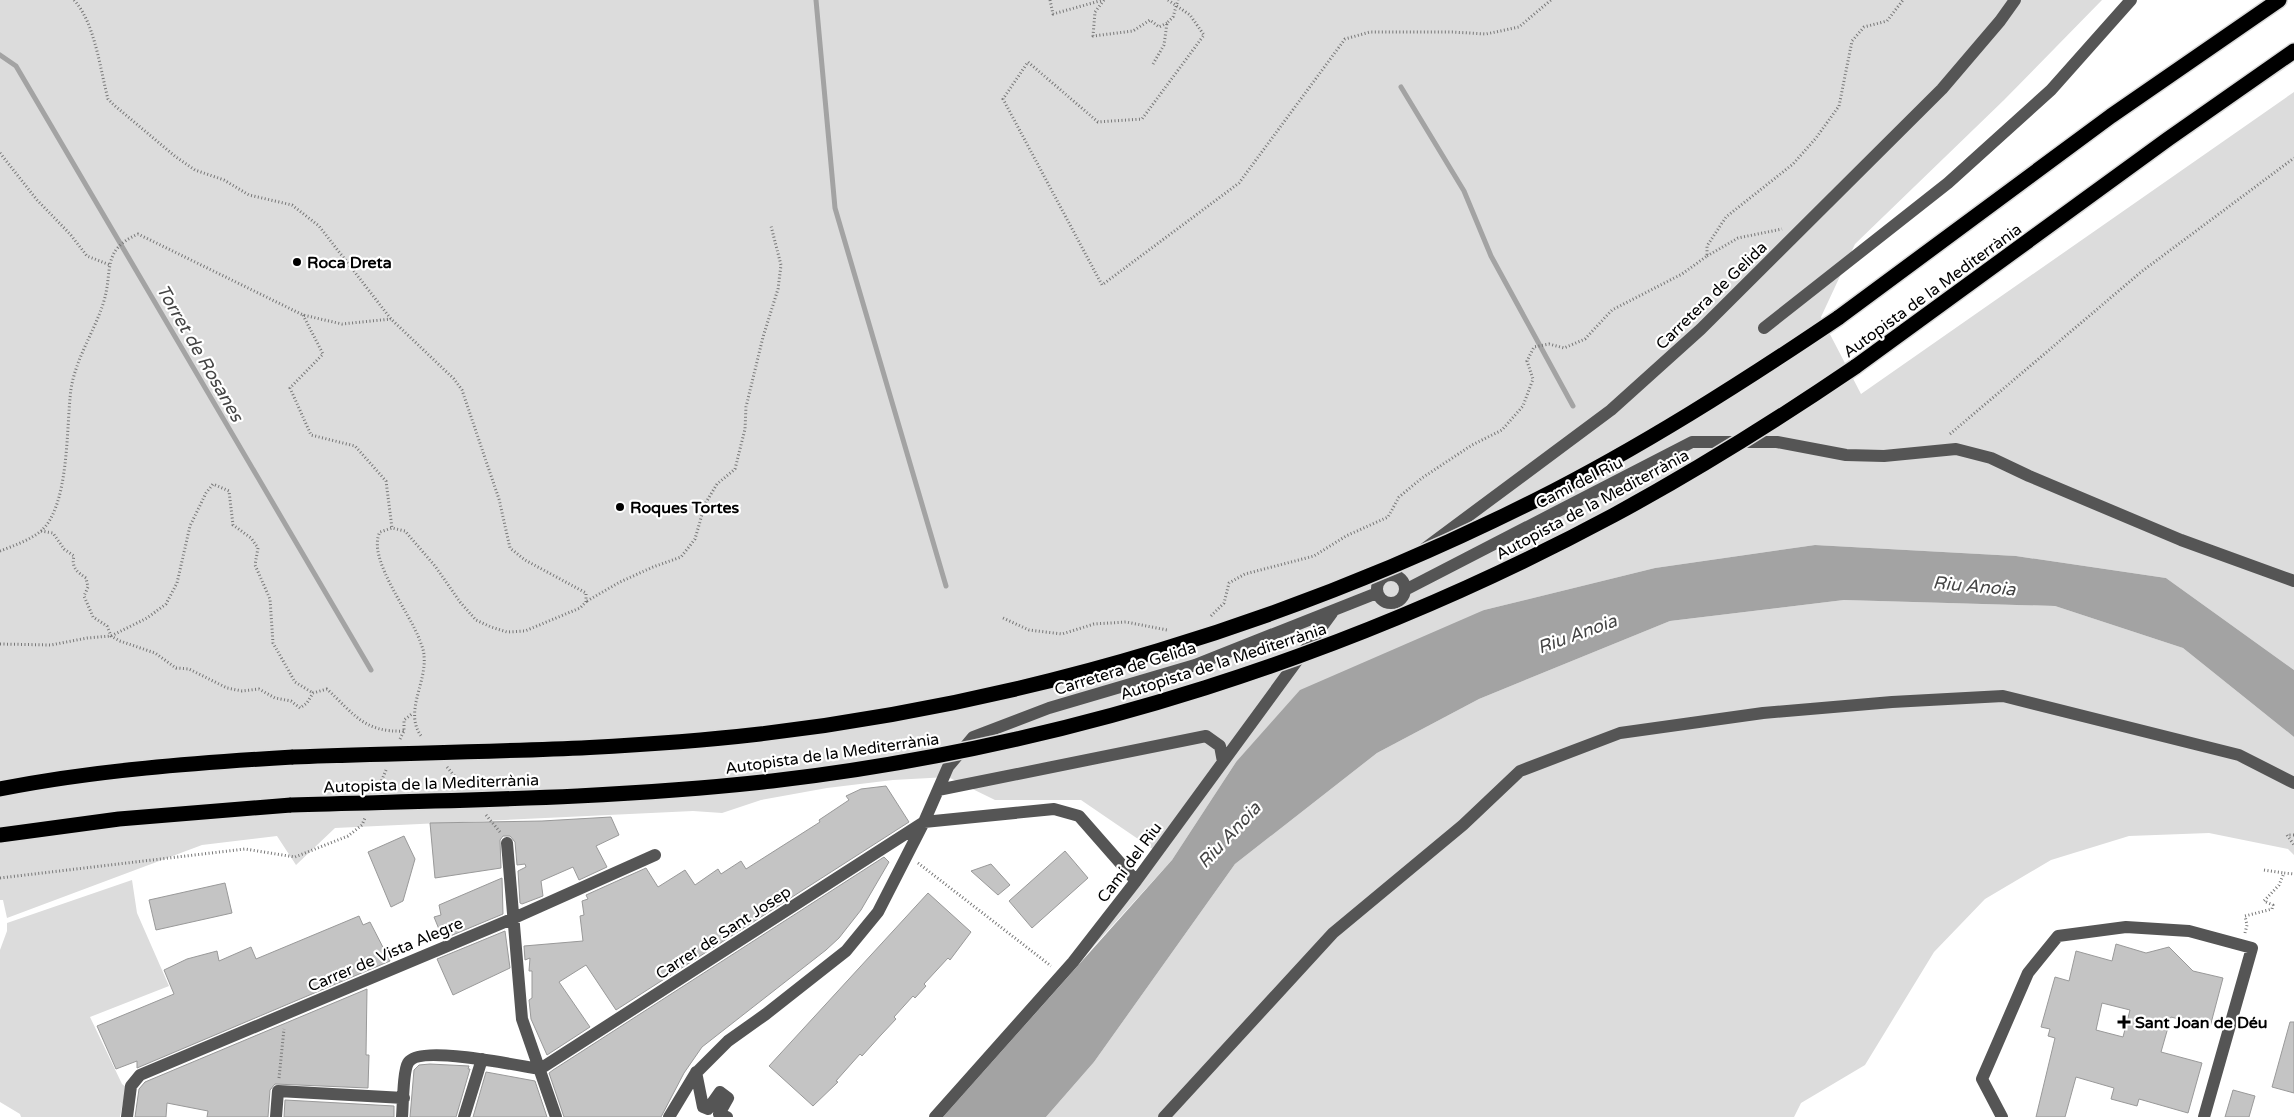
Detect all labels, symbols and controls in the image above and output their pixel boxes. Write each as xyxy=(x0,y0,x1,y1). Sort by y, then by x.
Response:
street label: Autopista de la Mediterrània xyxy=(1839,219,2026,362)
street label: Carretera de Gelida xyxy=(1652,237,1772,354)
place label: Roca Dreta xyxy=(307,253,392,273)
marker: Roca Dreta xyxy=(291,256,303,268)
water label: Torret de Rosanes xyxy=(152,281,249,427)
street label: Autopista de la Mediterrània xyxy=(1492,445,1693,564)
street label: Camí del Riu xyxy=(1532,452,1626,513)
place label: Roques Tortes xyxy=(630,498,739,518)
marker: Roques Tortes xyxy=(614,501,626,513)
water label: Riu Anoia xyxy=(1932,571,2017,601)
water label: Riu Anoia xyxy=(1534,609,1620,658)
street label: Autopista de la Mediterrània xyxy=(1118,619,1329,705)
street label: Carretera de Gelida xyxy=(1052,638,1199,700)
street label: Autopista de la Mediterrània xyxy=(724,729,940,779)
street label: Autopista de la Mediterrània xyxy=(323,770,539,798)
water label: Riu Anoia xyxy=(1193,797,1266,873)
street label: Camí del Riu xyxy=(1093,818,1166,907)
street label: Carrer de Sant Josep xyxy=(652,882,795,984)
street label: Carrer de Vista Alegre xyxy=(305,913,466,997)
place label: Sant Joan de Déu xyxy=(2135,1013,2268,1033)
marker: Sant Joan de Déu xyxy=(2117,1015,2131,1029)

